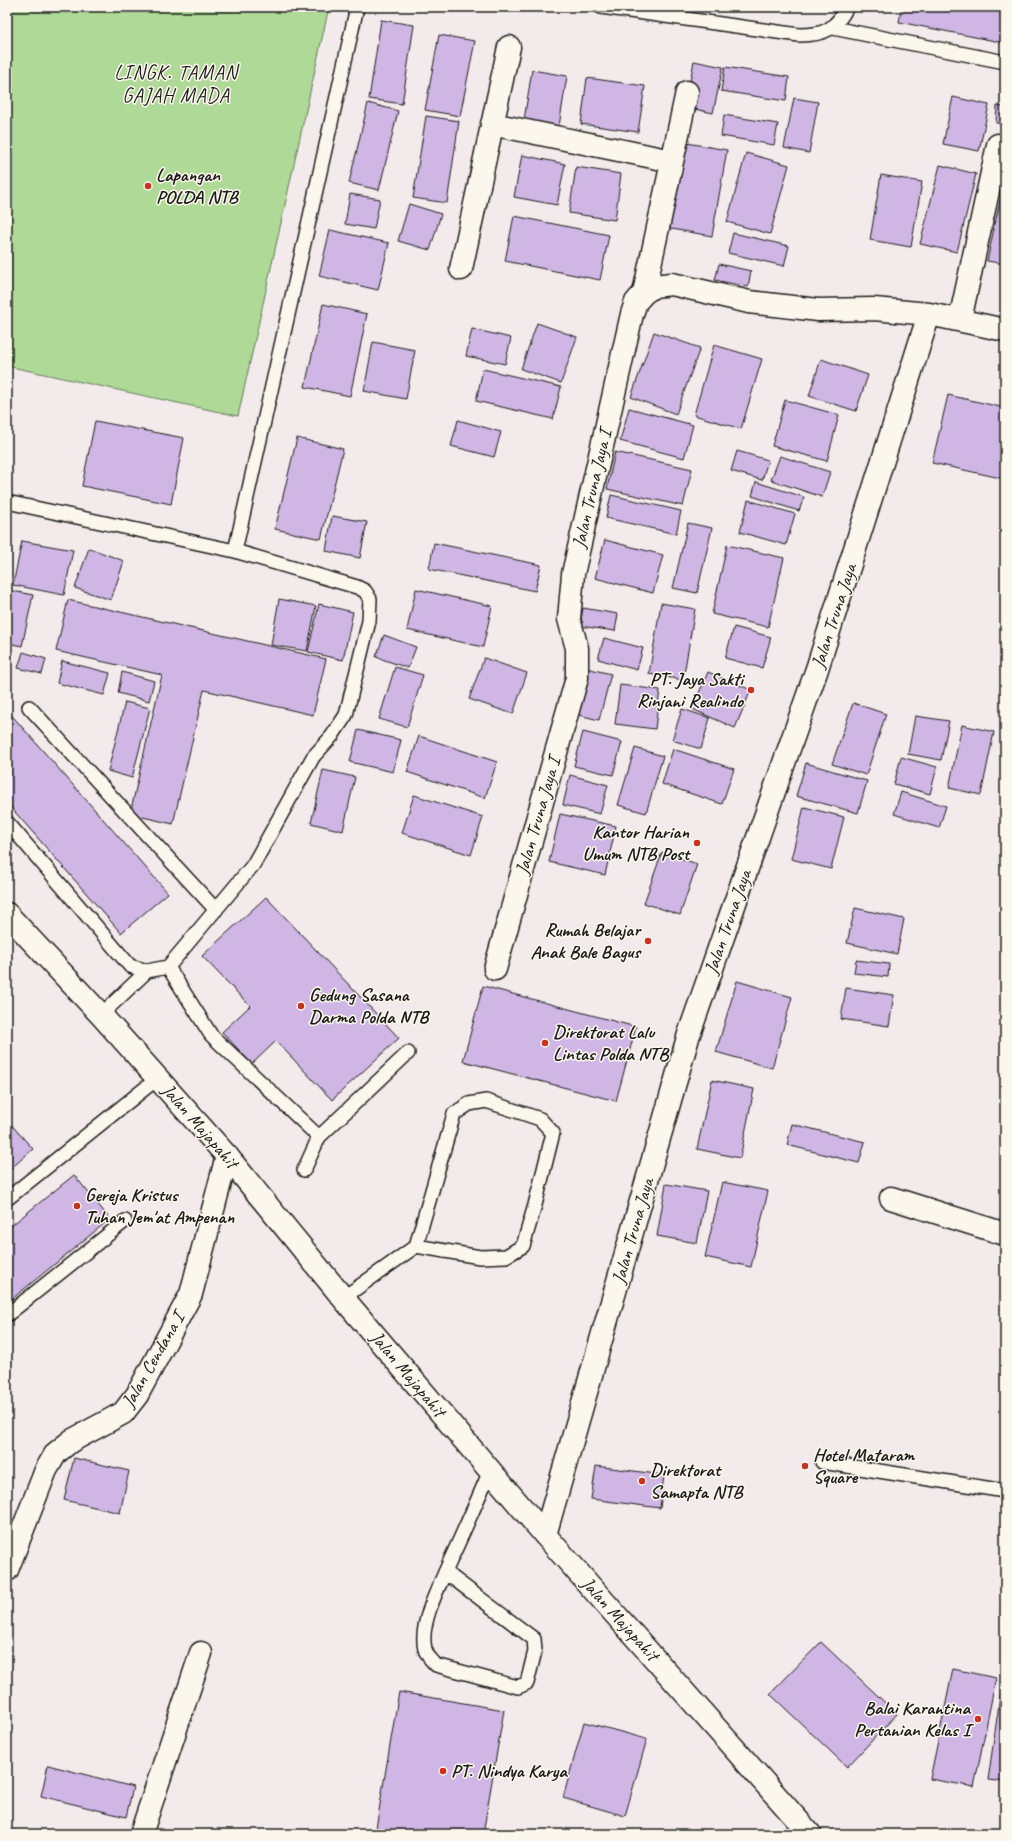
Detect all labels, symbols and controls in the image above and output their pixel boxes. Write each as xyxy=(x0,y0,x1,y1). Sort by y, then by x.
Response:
district label: LINGK. TAMAN GAJAH MADA xyxy=(114,60,240,108)
place label: Lapangan POLDA NTB xyxy=(156,163,240,209)
marker: Lapangan POLDA NTB xyxy=(143,181,153,191)
street label: Jalan Truna Jaya I xyxy=(567,423,618,551)
street label: Jalan Truna Jaya xyxy=(806,559,863,672)
place label: PT. Jaya Sakti Rinjani Realindo xyxy=(637,667,745,713)
marker: PT. Jaya Sakti Rinjani Realindo xyxy=(746,685,756,695)
street label: Jalan Truna Jaya I xyxy=(510,751,567,878)
place label: Kantor Harian Umum NTB Post xyxy=(582,820,692,866)
marker: Kantor Harian Umum NTB Post xyxy=(692,838,702,848)
street label: Jalan Truna Jaya xyxy=(699,865,758,978)
place label: Rumah Belajar Anak Bale Bagus xyxy=(531,918,642,964)
marker: Rumah Belajar Anak Bale Bagus xyxy=(643,936,653,946)
place label: Gedung Sasana Darma Polda NTB xyxy=(309,983,431,1029)
marker: Gedung Sasana Darma Polda NTB xyxy=(296,1001,306,1011)
place label: Direktorat Lalu Lintas Polda NTB xyxy=(553,1020,670,1066)
marker: Direktorat Lalu Lintas Polda NTB xyxy=(540,1038,550,1048)
street label: Jalan Majapahit xyxy=(156,1078,245,1175)
street label: Jalan Truna Jaya xyxy=(606,1174,660,1287)
place label: Gereja Kristus Tuhan Jem'at Ampenan xyxy=(85,1183,234,1229)
marker: Gereja Kristus Tuhan Jem'at Ampenan xyxy=(72,1201,82,1211)
street label: Jalan Cendana I xyxy=(116,1304,192,1413)
street label: Jalan Majapahit xyxy=(364,1325,453,1424)
place label: Hotel Mataram Square xyxy=(813,1443,916,1489)
place label: Direktorat Samapta NTB xyxy=(650,1458,745,1504)
marker: Hotel Mataram Square xyxy=(800,1461,810,1471)
marker: Direktorat Samapta NTB xyxy=(637,1476,647,1486)
street label: Jalan Majapahit xyxy=(575,1571,666,1668)
place label: Balai Karantina Pertanian Kelas I xyxy=(854,1696,974,1742)
marker: Balai Karantina Pertanian Kelas I xyxy=(973,1714,983,1724)
place label: PT. Nindya Karya xyxy=(451,1759,568,1783)
marker: PT. Nindya Karya xyxy=(438,1766,448,1776)

